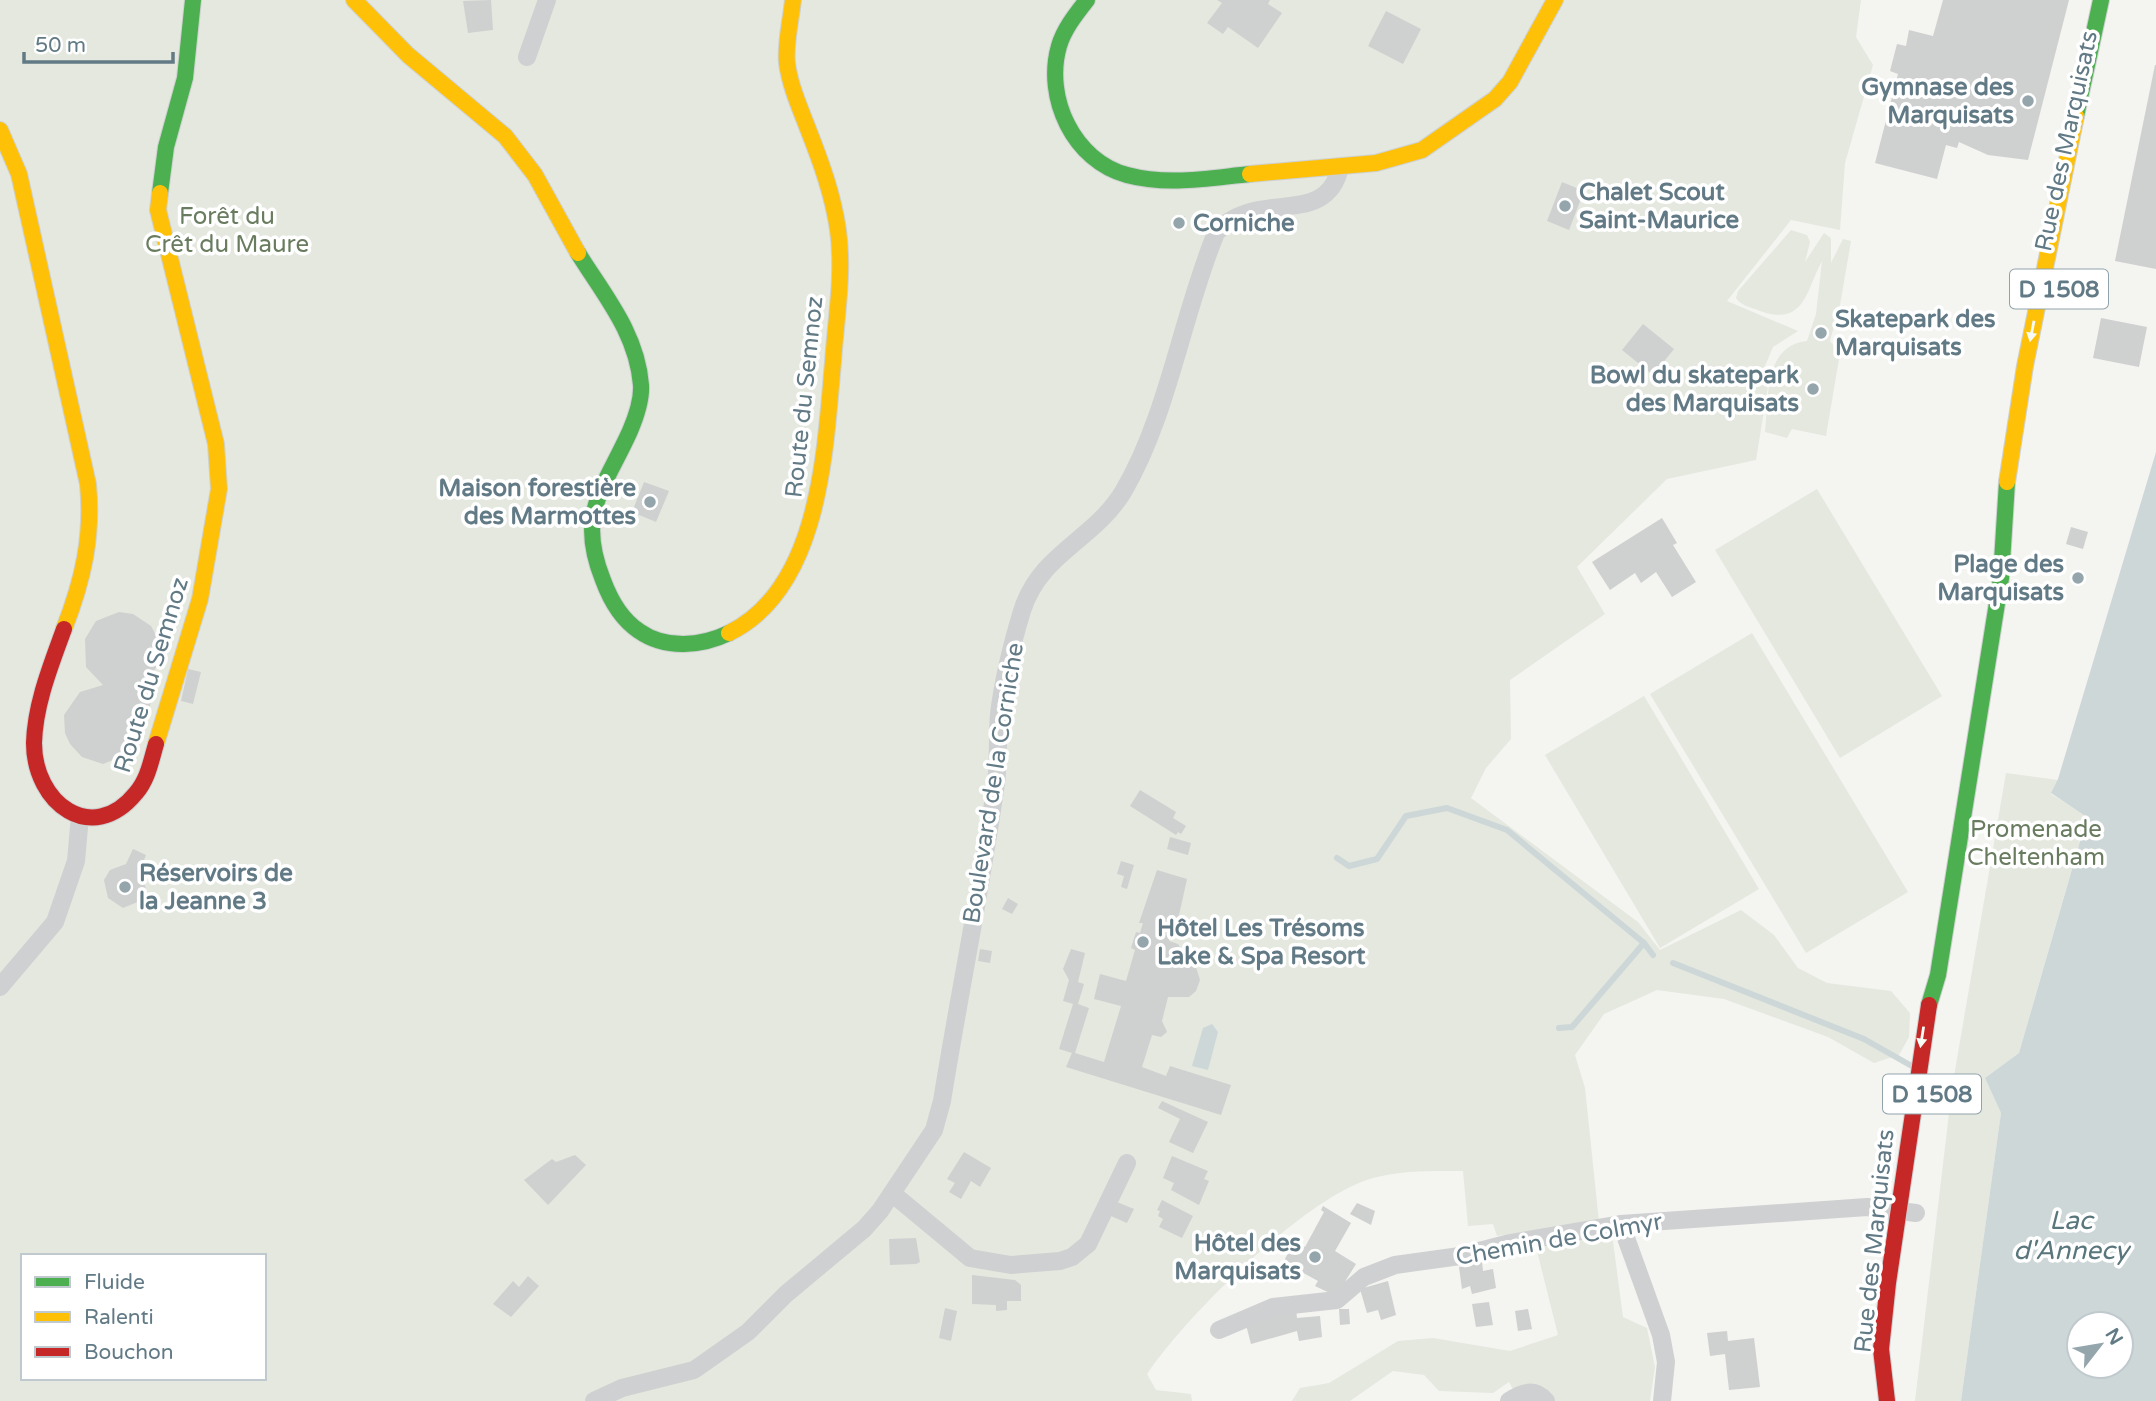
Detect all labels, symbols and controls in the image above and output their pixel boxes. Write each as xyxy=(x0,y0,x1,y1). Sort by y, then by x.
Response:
scale bar xyxy=(24,21,173,65)
street label: Rue des Marquisats xyxy=(2029,28,2104,254)
text: 50 m xyxy=(35,33,86,58)
place label: Gymnase des Marquisats xyxy=(1861,73,2014,130)
marker: Gymnase des Marquisats xyxy=(2020,93,2036,109)
place label: Chalet Scout Saint-Maurice xyxy=(1579,178,1740,235)
marker: Chalet Scout Saint-Maurice xyxy=(1557,198,1573,214)
park label: Forêt du Crêt du Maure xyxy=(145,202,309,259)
place label: Corniche xyxy=(1193,209,1295,238)
marker: Corniche xyxy=(1171,215,1187,231)
road number: D 1508 xyxy=(2010,270,2108,308)
street label: Route du Semnoz xyxy=(779,295,830,499)
place label: Skatepark des Marquisats xyxy=(1835,305,1996,362)
one-way arrow xyxy=(2027,320,2038,342)
marker: Skatepark des Marquisats xyxy=(1813,325,1829,341)
place label: Bowl du skatepark des Marquisats xyxy=(1590,361,1799,418)
marker: Bowl du skatepark des Marquisats xyxy=(1805,381,1821,397)
place label: Maison forestière des Marmottes xyxy=(438,474,636,531)
marker: Maison forestière des Marmottes xyxy=(642,494,658,510)
place label: Plage des Marquisats xyxy=(1937,550,2064,607)
marker: Plage des Marquisats xyxy=(2070,570,2086,586)
street label: Route du Semnoz xyxy=(108,574,195,776)
street label: Boulevard de la Corniche xyxy=(957,641,1030,925)
park label: Promenade Cheltenham xyxy=(1967,815,2105,872)
place label: Réservoirs de la Jeanne 3 xyxy=(139,859,293,916)
marker: Réservoirs de la Jeanne 3 xyxy=(117,879,133,895)
place label: Hôtel Les Trésoms Lake & Spa Resort xyxy=(1157,914,1366,971)
marker: Hôtel Les Trésoms Lake & Spa Resort xyxy=(1135,934,1151,950)
one-way arrow xyxy=(1917,1026,1928,1048)
road number: D 1508 xyxy=(1883,1074,1981,1114)
street label: Rue des Marquisats xyxy=(1848,1128,1901,1354)
water label: Lac d'Annecy xyxy=(2013,1205,2132,1266)
street label: Chemin de Colmyr xyxy=(1453,1207,1666,1272)
place label: Hôtel des Marquisats xyxy=(1174,1229,1301,1286)
marker: Hôtel des Marquisats xyxy=(1307,1249,1323,1265)
legend xyxy=(21,1254,266,1380)
text: Fluide xyxy=(84,1270,145,1295)
text: Ralenti xyxy=(84,1305,154,1330)
north arrow xyxy=(2065,1310,2135,1380)
text: N xyxy=(2100,1325,2127,1349)
text: Bouchon xyxy=(84,1340,174,1365)

